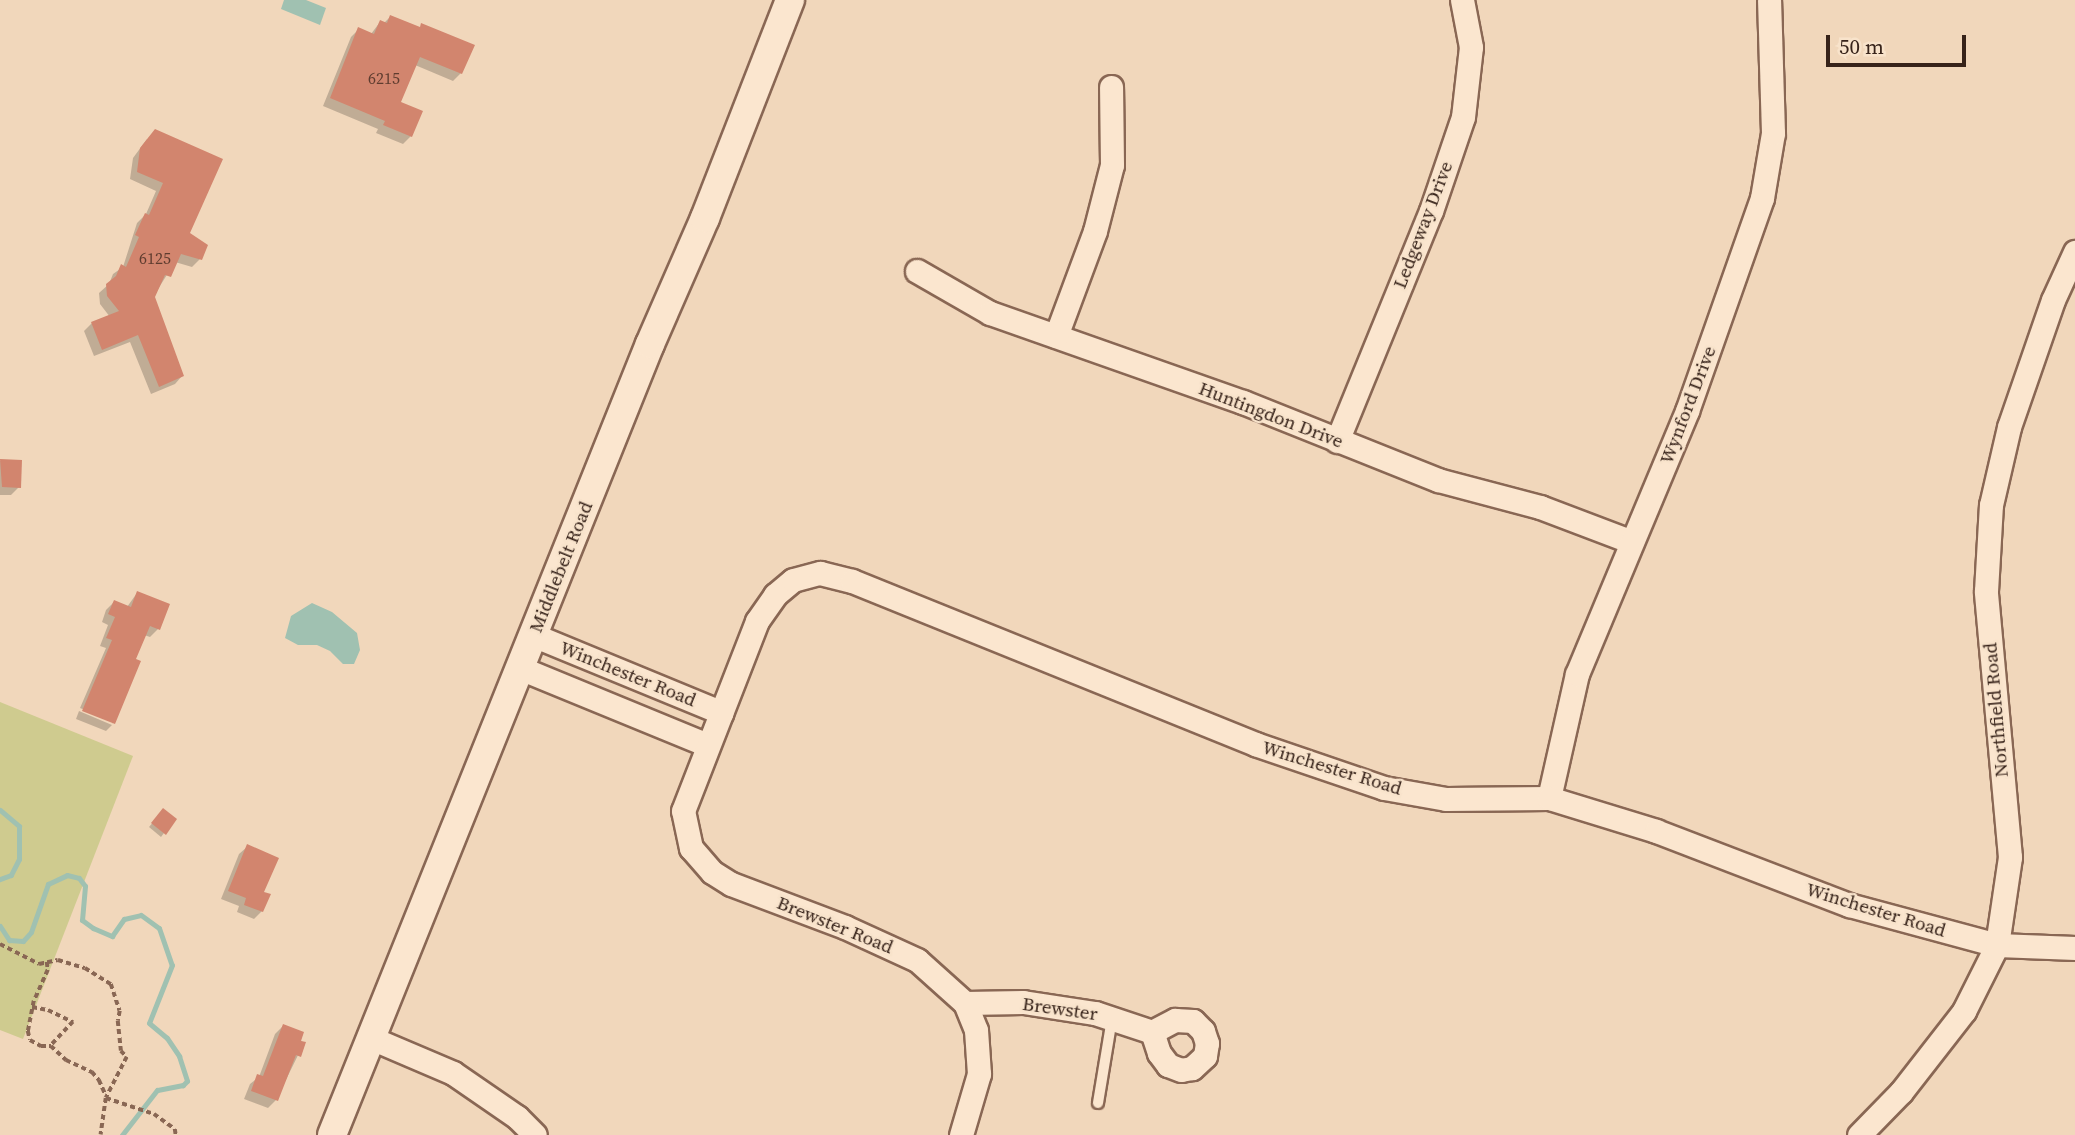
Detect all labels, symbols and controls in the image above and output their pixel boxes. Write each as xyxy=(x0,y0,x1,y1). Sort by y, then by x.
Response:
scale bar xyxy=(1830,21,1970,65)
text: 50 m xyxy=(1839,32,1884,61)
house number: 6215 xyxy=(368,68,400,88)
street label: Ledgeway Drive xyxy=(1388,158,1458,292)
house number: 6125 xyxy=(139,248,171,268)
street label: Wynford Drive xyxy=(1655,343,1721,467)
street label: Huntingdon Drive xyxy=(1195,377,1347,453)
street label: Middlebelt Road xyxy=(524,498,598,636)
street label: Winchester Road xyxy=(557,636,699,712)
street label: Northfield Road xyxy=(1979,642,2013,778)
street label: Winchester Road xyxy=(1259,736,1405,800)
street label: Winchester Road xyxy=(1803,878,1949,942)
street label: Brewster Road xyxy=(774,891,896,959)
street label: Brewster xyxy=(1021,992,1099,1026)

